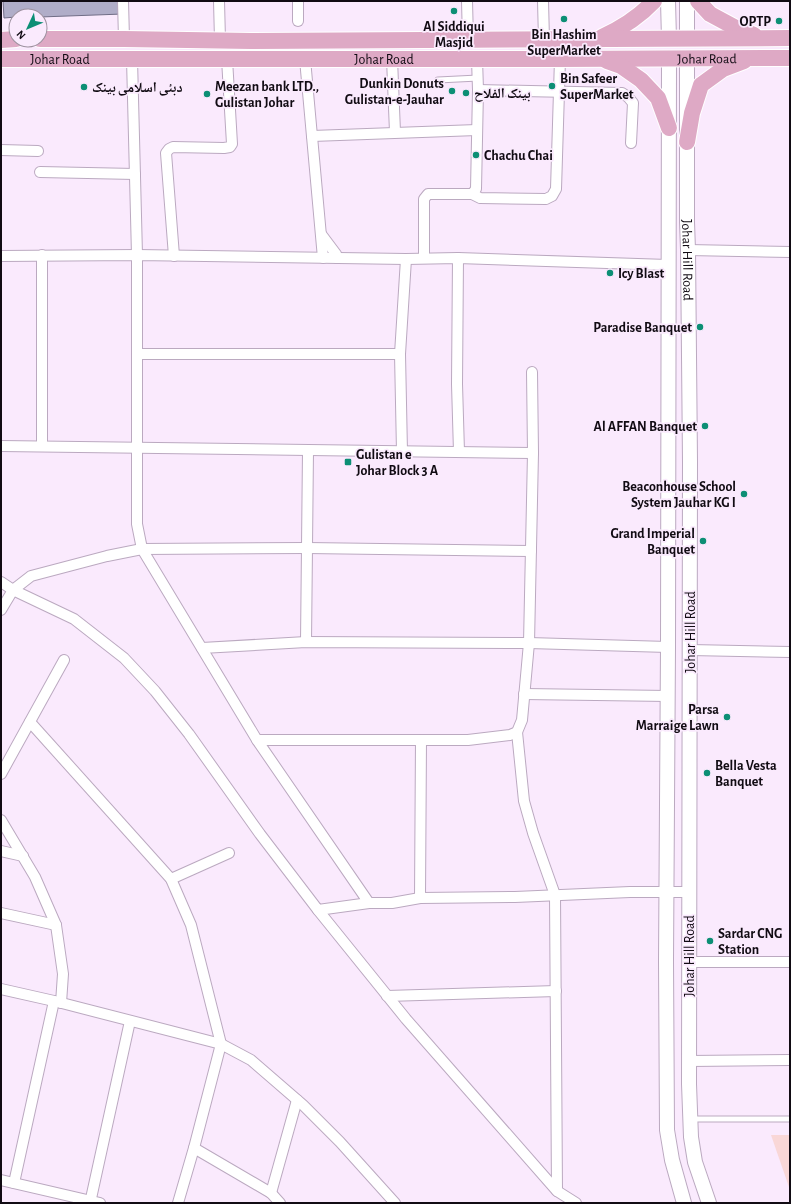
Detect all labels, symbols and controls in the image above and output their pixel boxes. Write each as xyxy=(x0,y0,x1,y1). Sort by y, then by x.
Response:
marker: Al Siddiqui Masjid xyxy=(449,6,459,16)
north arrow xyxy=(8,8,48,48)
marker: Bin Hashim SuperMarket xyxy=(559,14,569,24)
place label: OPTP xyxy=(740,15,771,29)
marker: OPTP xyxy=(774,16,784,26)
place label: Al Siddiqui Masjid xyxy=(423,20,485,50)
text: N xyxy=(15,28,28,41)
place label: Bin Hashim SuperMarket xyxy=(527,28,601,58)
street label: Johar Road xyxy=(677,52,737,66)
street label: Johar Road xyxy=(30,53,90,67)
street label: Johar Road xyxy=(354,53,414,67)
place label: Bin Safeer SuperMarket xyxy=(560,72,634,102)
place label: Dunkin Donuts Gulistan-e-Jauhar xyxy=(345,77,444,107)
place label: Meezan bank LTD., Gulistan Johar xyxy=(215,80,319,110)
place label: دبئی اسلامی بینک xyxy=(92,81,183,96)
marker: Bin Safeer SuperMarket xyxy=(547,81,557,91)
marker: دبئی اسلامی بینک xyxy=(79,82,89,92)
marker: Dunkin Donuts Gulistan-e-Jauhar xyxy=(447,86,457,96)
place label: بینک الفلاح xyxy=(474,87,531,102)
marker: بینک الفلاح xyxy=(461,88,471,98)
marker: Meezan bank LTD., Gulistan Johar xyxy=(202,89,212,99)
place label: Chachu Chai xyxy=(484,149,553,163)
marker: Chachu Chai xyxy=(471,150,481,160)
street label: Johar Hill Road xyxy=(679,219,694,301)
place label: Icy Blast xyxy=(618,267,665,281)
marker: Icy Blast xyxy=(605,268,615,278)
place label: Paradise Banquet xyxy=(593,321,692,335)
marker: Paradise Banquet xyxy=(695,322,705,332)
place label: Al AFFAN Banquet xyxy=(594,420,697,434)
marker: Al AFFAN Banquet xyxy=(700,421,710,431)
place label: Gulistan e Johar Block 3 A xyxy=(356,448,439,478)
marker: Gulistan e Johar Block 3 A xyxy=(343,457,353,467)
place label: Beaconhouse School System Jauhar KG I xyxy=(622,480,736,510)
marker: Beaconhouse School System Jauhar KG I xyxy=(739,489,749,499)
place label: Grand Imperial Banquet xyxy=(610,527,695,557)
marker: Grand Imperial Banquet xyxy=(698,536,708,546)
street label: Johar Hill Road xyxy=(684,591,698,673)
place label: Parsa Marraige Lawn xyxy=(636,703,719,733)
marker: Parsa Marraige Lawn xyxy=(722,712,732,722)
place label: Bella Vesta Banquet xyxy=(715,759,777,789)
marker: Bella Vesta Banquet xyxy=(702,768,712,778)
street label: Johar Hill Road xyxy=(683,915,697,997)
place label: Sardar CNG Station xyxy=(718,927,782,957)
marker: Sardar CNG Station xyxy=(705,936,715,946)

